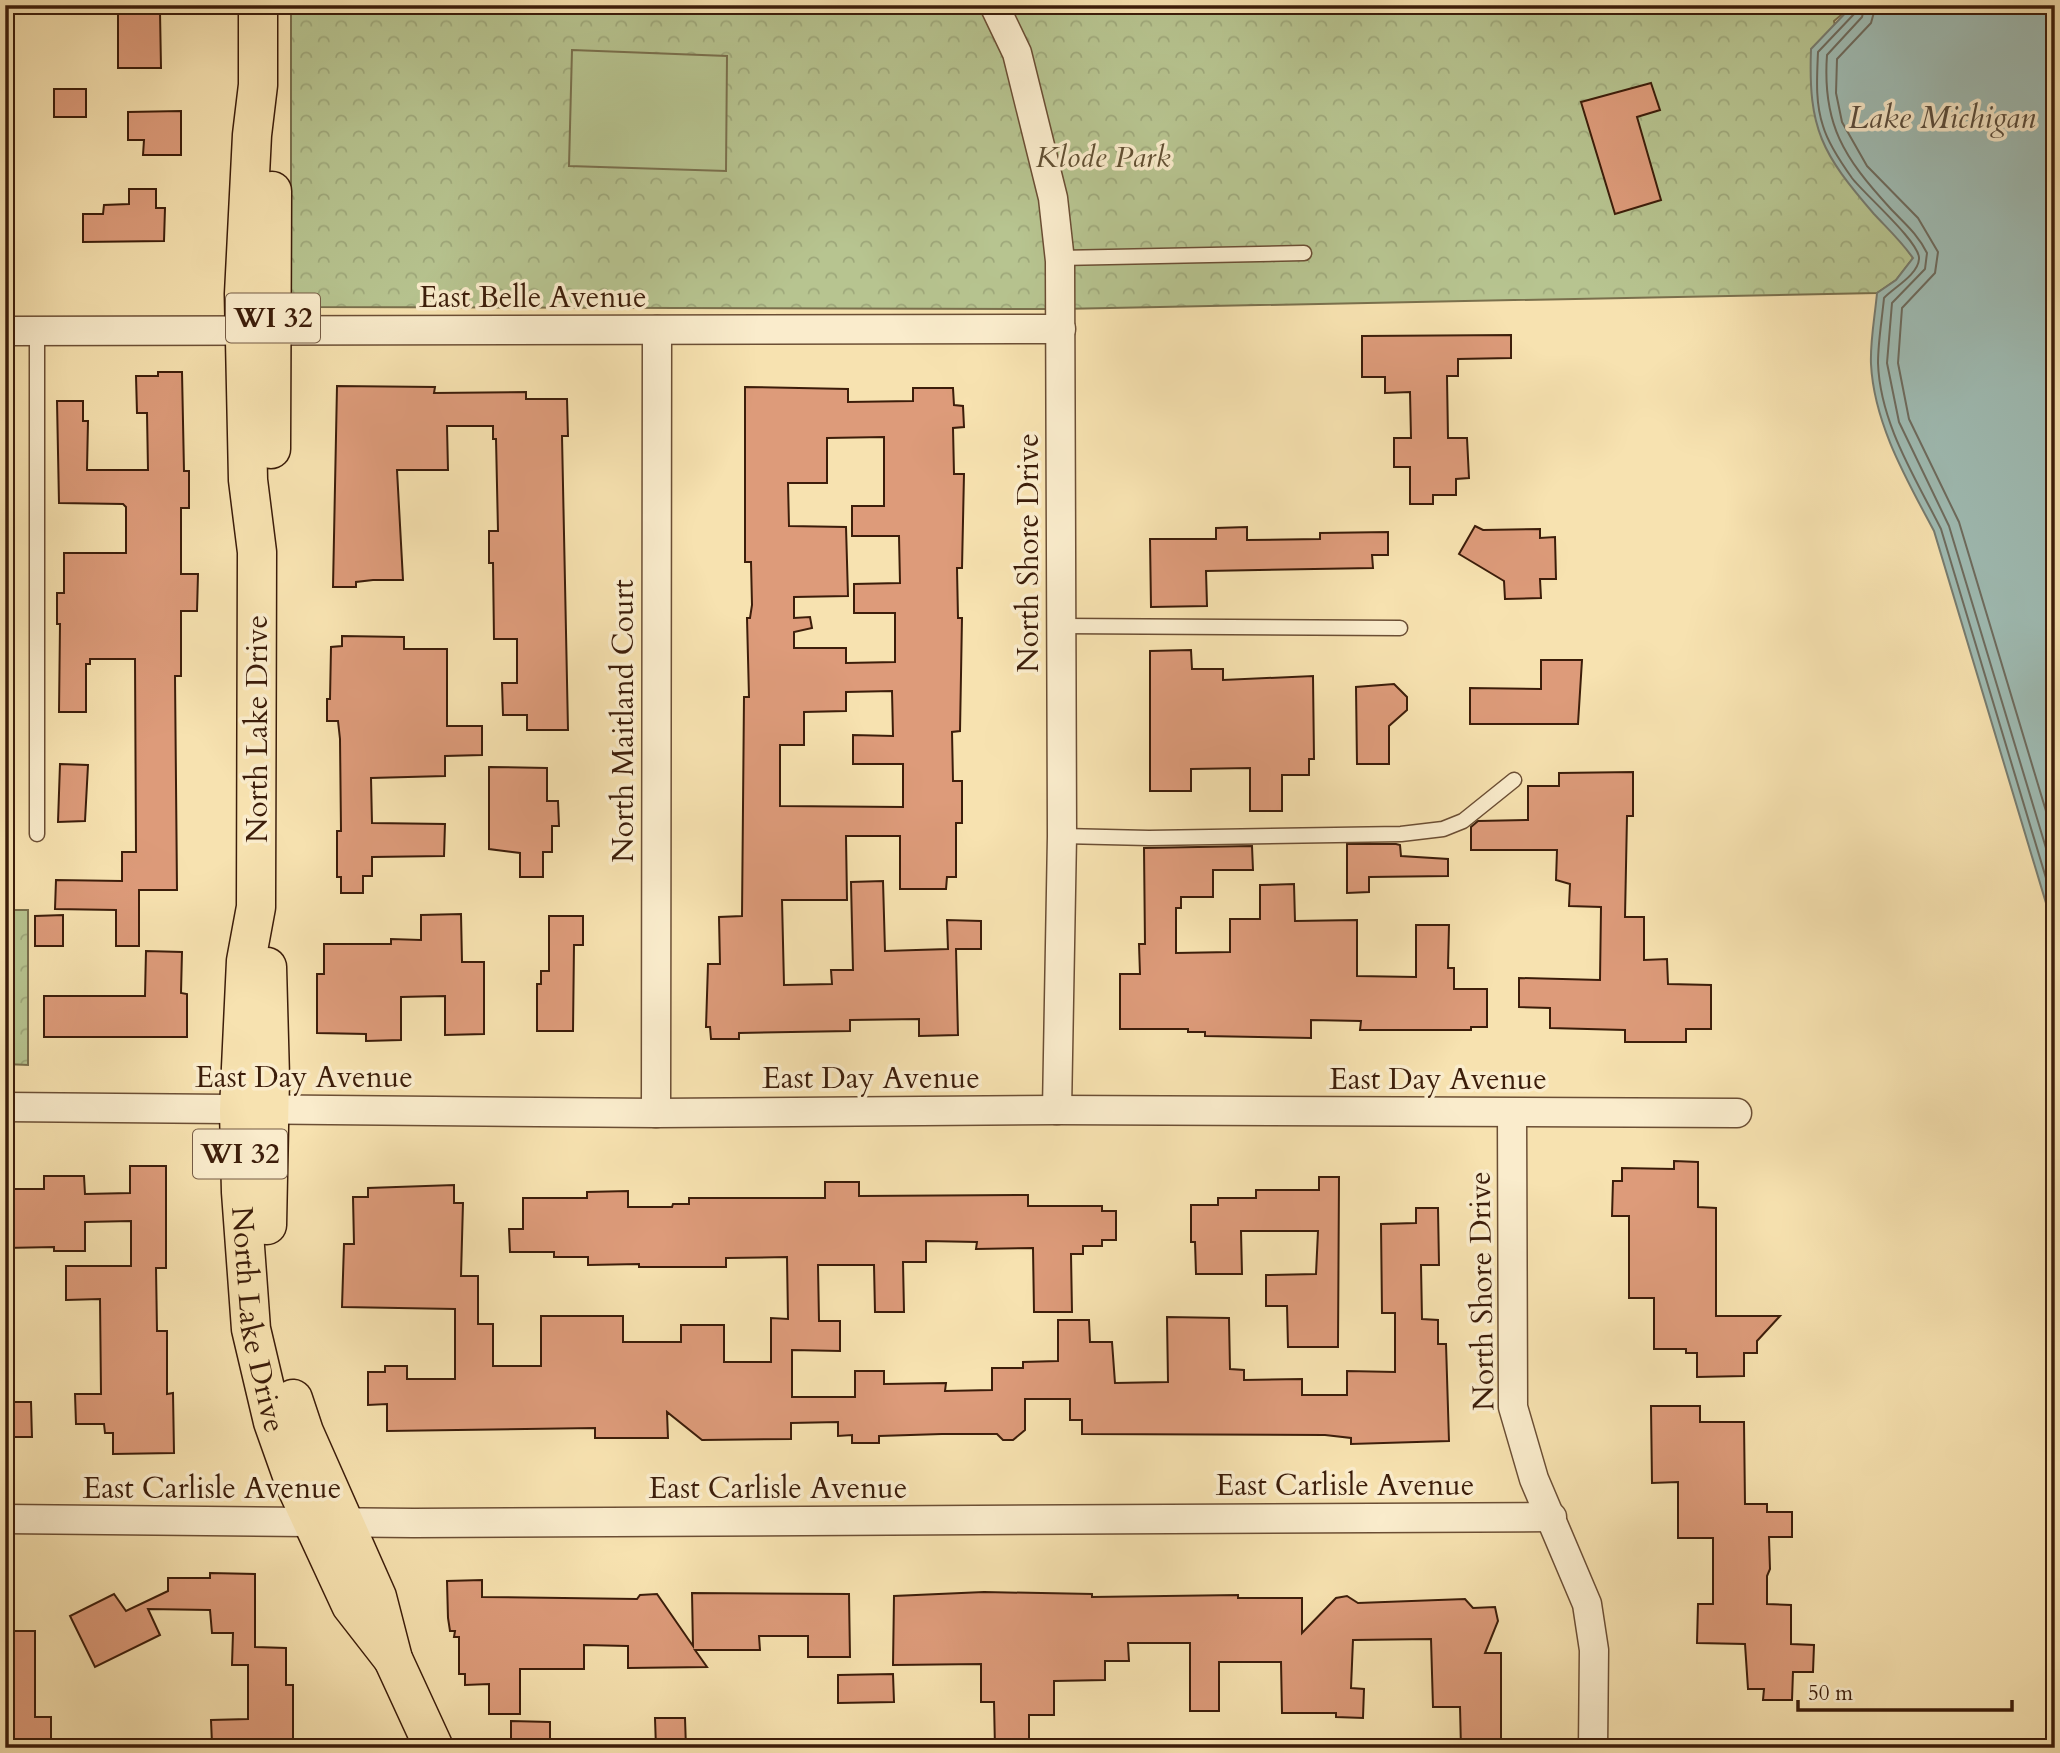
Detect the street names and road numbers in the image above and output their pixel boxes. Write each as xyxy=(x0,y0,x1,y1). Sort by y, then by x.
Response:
street label: East Belle Avenue xyxy=(419,277,647,318)
road number: WI 32 xyxy=(226,294,320,342)
street label: North Shore Drive xyxy=(1008,433,1049,673)
street label: North Maitland Court xyxy=(603,579,644,863)
street label: North Lake Drive xyxy=(237,615,278,843)
street label: East Day Avenue xyxy=(195,1057,413,1098)
street label: East Day Avenue xyxy=(762,1058,980,1099)
street label: East Day Avenue xyxy=(1329,1059,1547,1100)
road number: WI 32 xyxy=(193,1130,287,1178)
street label: North Shore Drive xyxy=(1459,1171,1505,1411)
street label: North Lake Drive xyxy=(222,1205,296,1438)
street label: East Carlisle Avenue xyxy=(1216,1465,1474,1506)
street label: East Carlisle Avenue xyxy=(83,1468,341,1509)
street label: East Carlisle Avenue xyxy=(649,1468,907,1509)

